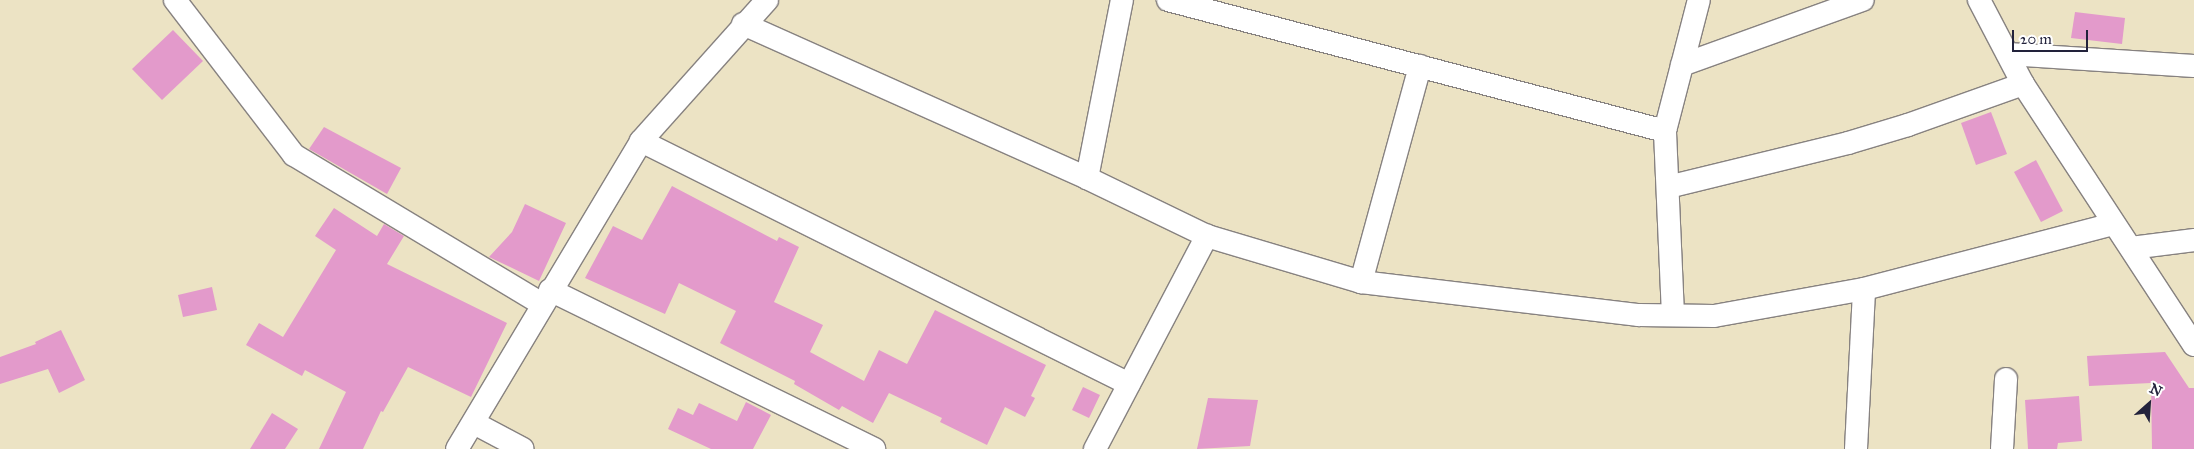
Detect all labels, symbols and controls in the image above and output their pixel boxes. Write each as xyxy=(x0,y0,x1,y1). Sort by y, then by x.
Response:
scale bar xyxy=(2014,20,2090,52)
text: 20 m xyxy=(2020,30,2052,48)
north arrow xyxy=(2124,379,2174,429)
text: N xyxy=(2147,380,2165,400)

